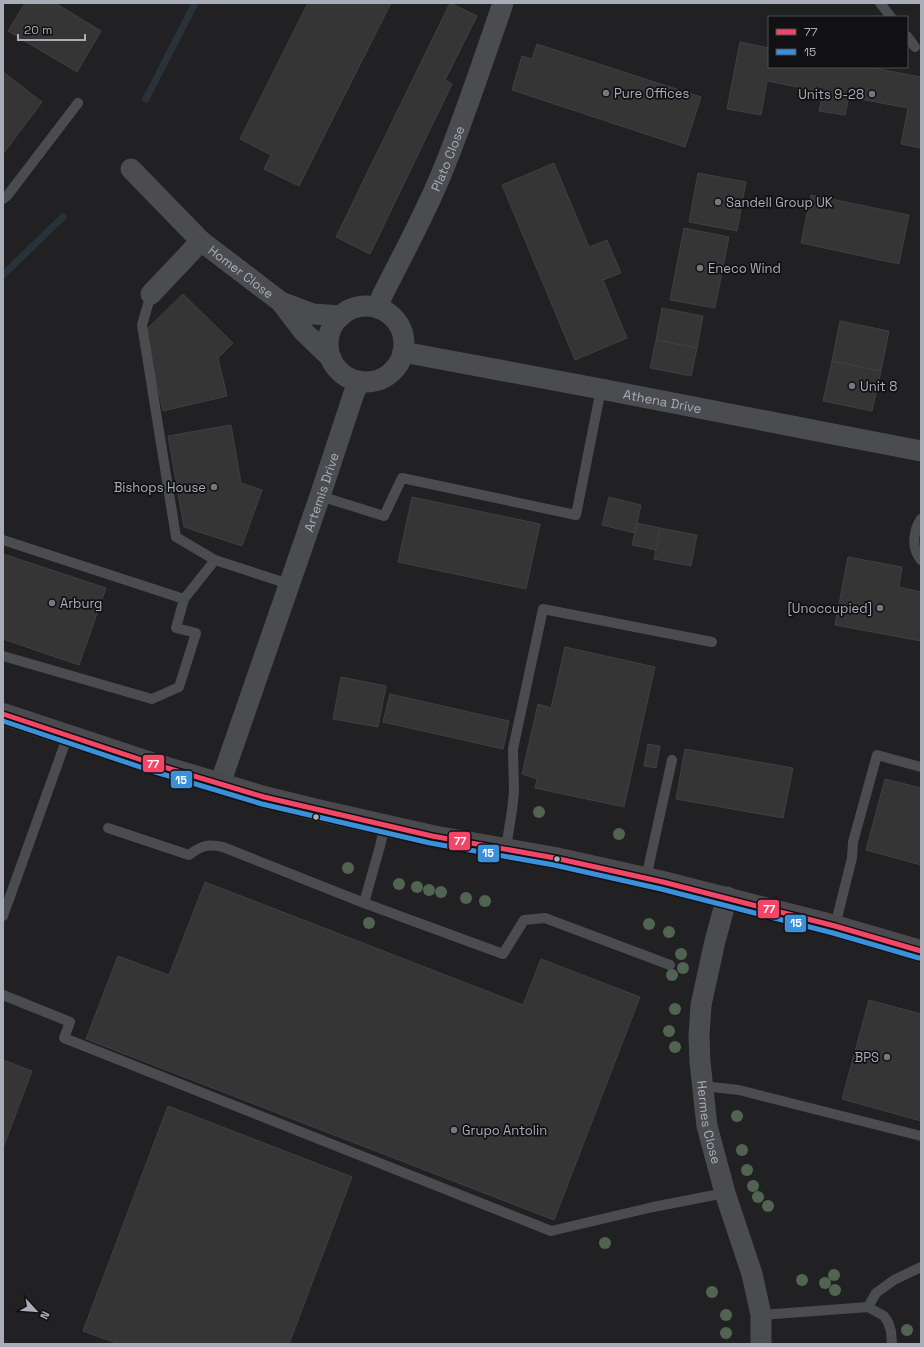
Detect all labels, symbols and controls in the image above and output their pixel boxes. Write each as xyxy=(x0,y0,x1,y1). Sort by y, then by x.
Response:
scale bar xyxy=(18,16,85,42)
legend xyxy=(768,16,908,68)
text: 20 m xyxy=(24,22,52,38)
text: 77 xyxy=(804,24,818,40)
text: 15 xyxy=(804,44,816,60)
place label: Pure Offices xyxy=(614,85,689,102)
place label: Units 9-28 xyxy=(798,86,864,103)
marker: Pure Offices xyxy=(601,88,611,98)
marker: Units 9-28 xyxy=(867,89,877,99)
street label: Plato Close xyxy=(427,123,468,194)
place label: Sandell Group UK xyxy=(726,194,833,211)
marker: Sandell Group UK xyxy=(713,197,723,207)
street label: Homer Close xyxy=(205,241,277,302)
place label: Eneco Wind xyxy=(708,260,781,277)
marker: Eneco Wind xyxy=(695,263,705,273)
place label: Unit 8 xyxy=(860,378,897,395)
marker: Unit 8 xyxy=(847,381,857,391)
street label: Athena Drive xyxy=(622,385,703,417)
street label: Artemis Drive xyxy=(300,450,342,534)
place label: Bishops House xyxy=(114,479,206,496)
marker: Bishops House xyxy=(209,482,219,492)
place label: Arburg xyxy=(60,595,102,612)
marker: Arburg xyxy=(47,598,57,608)
place label: [Unoccupied] xyxy=(787,600,872,617)
marker: [Unoccupied] xyxy=(875,603,885,613)
line badge: 77 xyxy=(142,754,165,773)
text: 77 xyxy=(147,757,159,771)
line badge: 15 xyxy=(170,770,193,789)
text: 15 xyxy=(175,773,187,787)
unlabelled marker xyxy=(311,812,321,822)
line badge: 77 xyxy=(448,831,471,851)
text: 77 xyxy=(454,834,466,848)
line badge: 15 xyxy=(477,844,500,863)
text: 15 xyxy=(482,846,494,860)
unlabelled marker xyxy=(552,854,562,864)
line badge: 77 xyxy=(757,899,780,919)
text: 77 xyxy=(763,902,775,916)
line badge: 15 xyxy=(784,914,807,933)
text: 15 xyxy=(790,916,802,930)
place label: BPS xyxy=(855,1049,879,1066)
marker: BPS xyxy=(882,1052,892,1062)
street label: Hermes Close xyxy=(694,1080,725,1165)
place label: Grupo Antolin xyxy=(462,1122,547,1139)
marker: Grupo Antolin xyxy=(449,1125,459,1135)
north arrow xyxy=(16,1291,56,1331)
text: N xyxy=(37,1309,53,1322)

